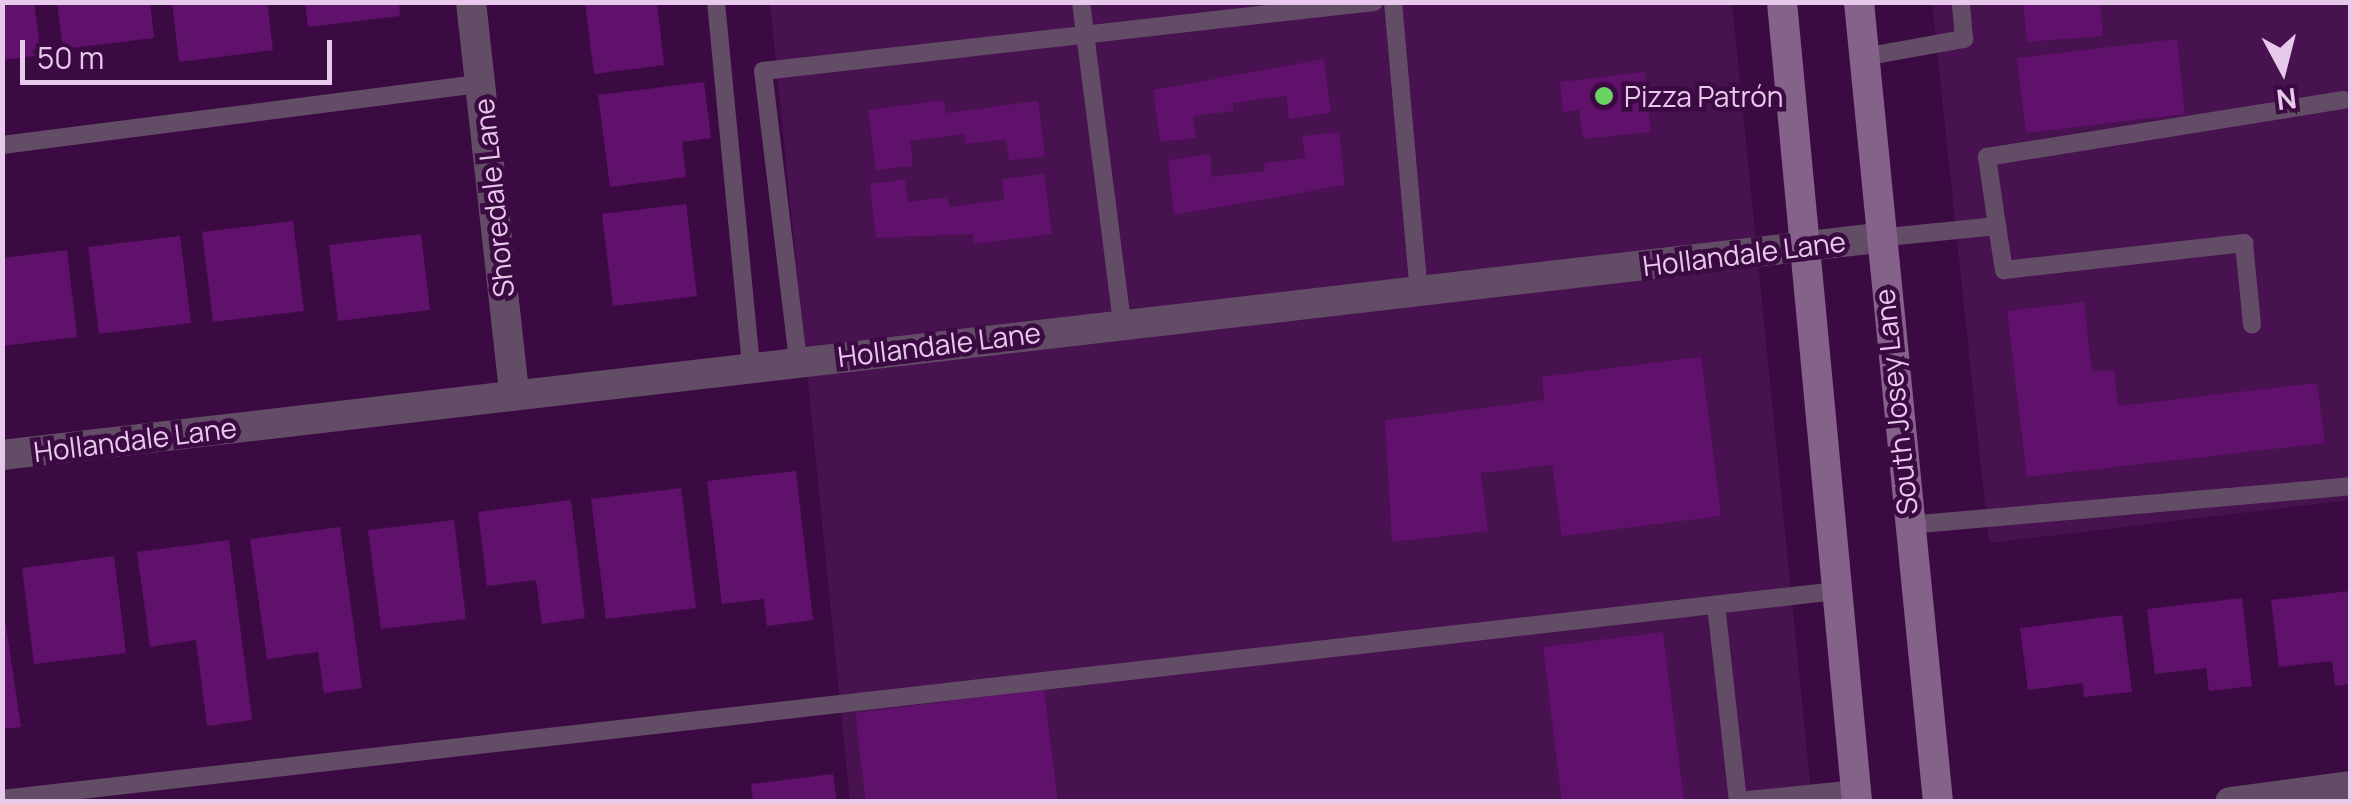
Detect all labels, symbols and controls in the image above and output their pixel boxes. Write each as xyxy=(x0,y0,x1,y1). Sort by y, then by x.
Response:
scale bar xyxy=(25,20,338,82)
north arrow xyxy=(2233,20,2333,120)
text: 50 m xyxy=(37,37,104,78)
place label: Pizza Patrón xyxy=(1624,79,1783,113)
text: N xyxy=(2274,80,2299,120)
marker: Pizza Patrón xyxy=(1593,85,1615,107)
street label: Shoredale Lane xyxy=(466,97,520,299)
street label: Hollandale Lane xyxy=(1641,224,1847,282)
street label: South Josey Lane xyxy=(1866,287,1924,517)
street label: Hollandale Lane xyxy=(836,315,1042,373)
street label: Hollandale Lane xyxy=(32,410,238,468)

